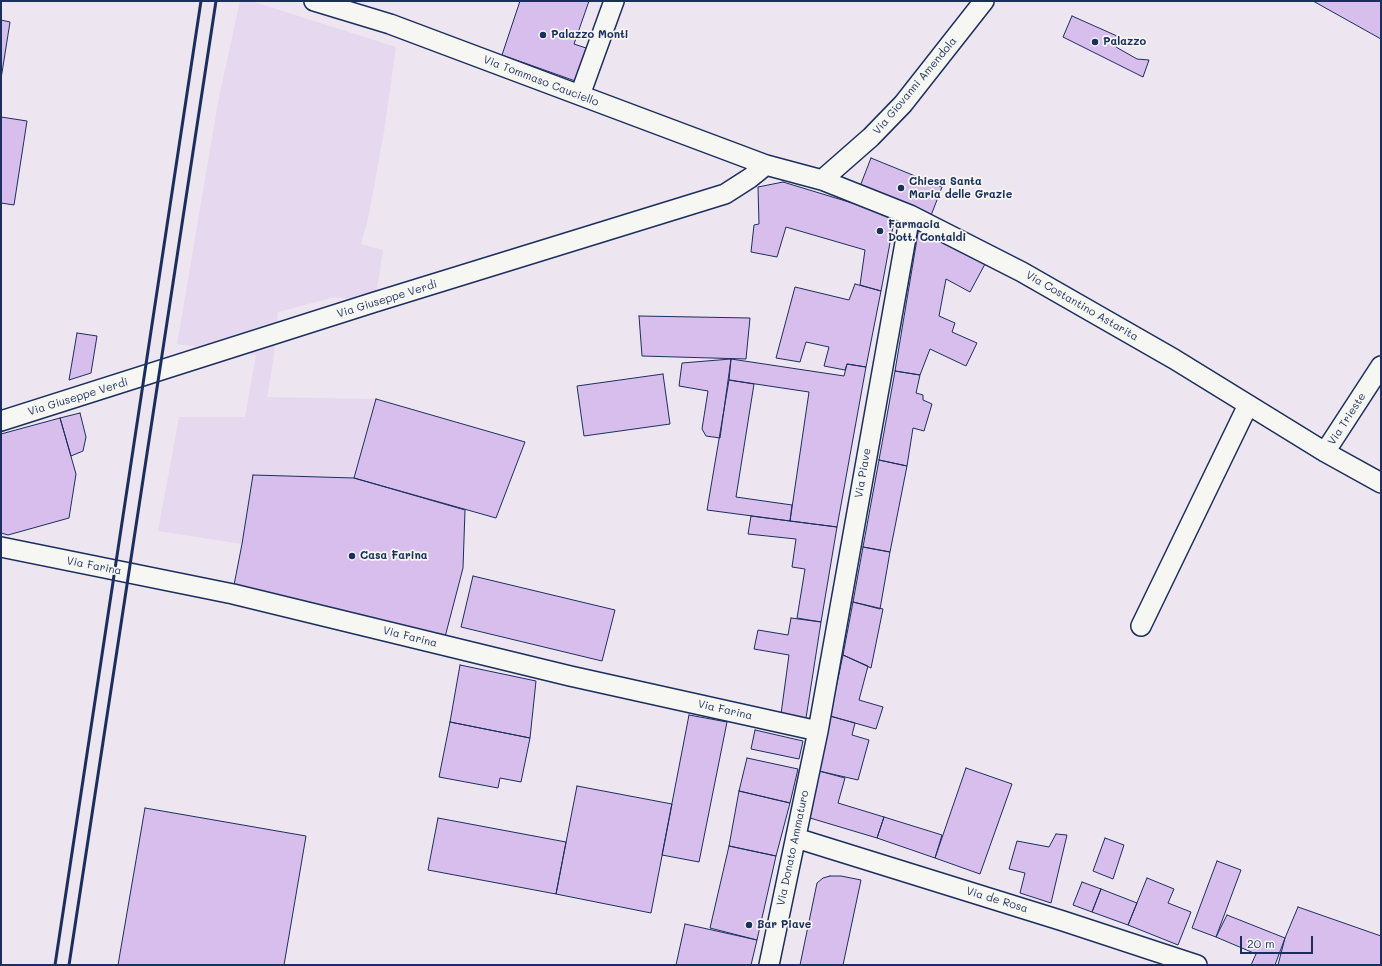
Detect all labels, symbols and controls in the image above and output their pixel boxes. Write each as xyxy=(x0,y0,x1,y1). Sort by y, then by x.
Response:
place label: Palazzo Monti xyxy=(551,28,629,42)
marker: Palazzo Monti xyxy=(538,30,548,40)
street label: Via Giovanni Amendola xyxy=(870,35,960,137)
place label: Palazzo xyxy=(1103,35,1146,49)
marker: Palazzo xyxy=(1090,37,1100,47)
street label: Via Tommaso Cauciello xyxy=(481,53,601,109)
place label: Chiesa Santa Maria delle Grazie xyxy=(909,175,1012,201)
marker: Chiesa Santa Maria delle Grazie xyxy=(896,183,906,193)
place label: Farmacia Dott. Contaldi xyxy=(888,218,966,244)
marker: Farmacia Dott. Contaldi xyxy=(875,226,885,236)
street label: Via Costantino Astarita xyxy=(1023,268,1141,344)
street label: Via Giuseppe Verdi xyxy=(335,277,439,321)
street label: Via Giuseppe Verdi xyxy=(26,375,130,419)
street label: Via Trieste xyxy=(1325,390,1369,448)
street label: Via Piave xyxy=(852,447,874,499)
place label: Casa Farina xyxy=(360,549,427,563)
marker: Casa Farina xyxy=(347,551,357,561)
street label: Via Farina xyxy=(65,554,123,578)
street label: Via Farina xyxy=(381,624,439,650)
street label: Via Farina xyxy=(696,697,754,723)
street label: Via Donato Ammaturo xyxy=(774,789,812,907)
street label: Via de Rosa xyxy=(965,884,1029,916)
place label: Bar Piave xyxy=(757,918,811,932)
marker: Bar Piave xyxy=(744,920,754,930)
scale bar xyxy=(1242,928,1315,954)
text: 20 m xyxy=(1247,935,1275,951)

